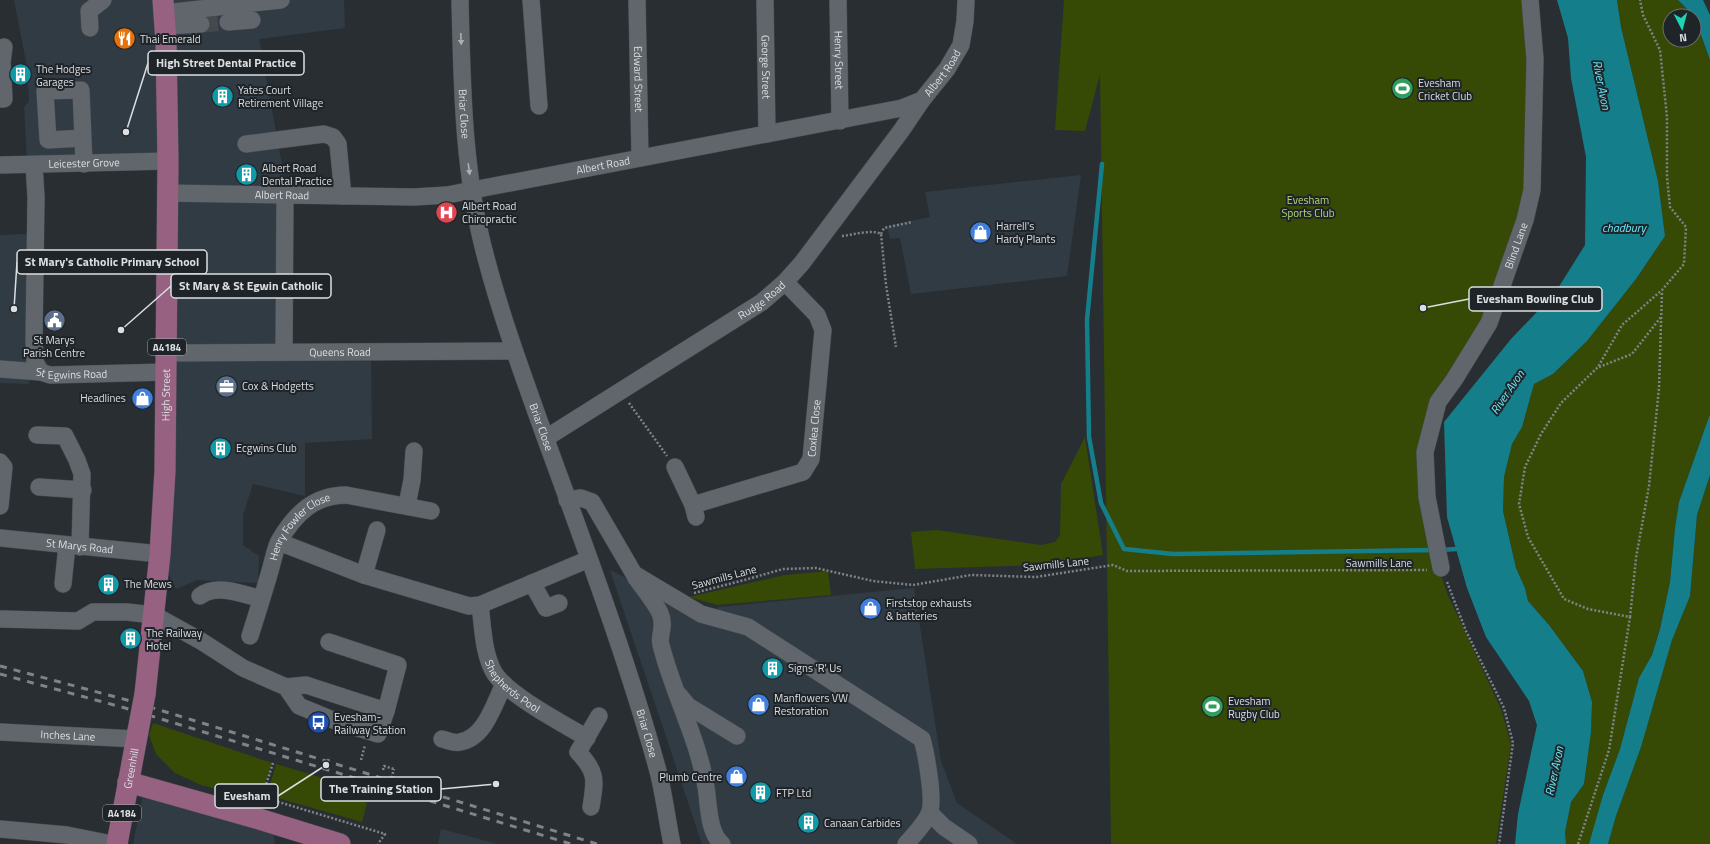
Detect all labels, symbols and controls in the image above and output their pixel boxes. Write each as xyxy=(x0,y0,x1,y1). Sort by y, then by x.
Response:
north arrow xyxy=(1662,8,1702,48)
restaurant icon: Thai Emerald xyxy=(112,26,138,52)
street label: Henry Street xyxy=(831,30,847,90)
text: N xyxy=(1678,30,1688,46)
place label: Thai Emerald xyxy=(140,31,201,47)
one-way arrow xyxy=(458,33,464,46)
street label: George Street xyxy=(758,35,774,99)
street label: Edward Street xyxy=(630,46,647,112)
street label: Albert Road xyxy=(920,46,965,100)
callout: High Street Dental Practice xyxy=(148,51,304,75)
text: High Street Dental Practice xyxy=(156,53,296,72)
water label: River Avon xyxy=(1588,59,1616,112)
place label: The Hodges Garages xyxy=(36,61,91,90)
building icon: The Hodges Garages xyxy=(7,62,33,88)
place label: Evesham Cricket Club xyxy=(1418,75,1472,104)
sports icon: Evesham Cricket Club xyxy=(1389,76,1415,102)
place label: Yates Court Retirement Village xyxy=(238,82,324,111)
building icon: Yates Court Retirement Village xyxy=(209,83,235,109)
street label: Briar Close xyxy=(455,89,474,140)
street label: Albert Road xyxy=(575,152,631,178)
street label: Leicester Grove xyxy=(48,154,120,172)
place label: Albert Road Dental Practice xyxy=(262,160,332,189)
building icon: Albert Road Dental Practice xyxy=(234,161,260,187)
one-way arrow xyxy=(466,163,473,175)
street label: Albert Road xyxy=(255,186,309,203)
park label: Evesham Sports Club xyxy=(1282,192,1335,221)
place label: Albert Road Chiropractic xyxy=(462,198,517,227)
hospital icon: Albert Road Chiropractic xyxy=(433,199,459,225)
place label: Harrell's Hardy Plants xyxy=(996,218,1056,247)
water label: chadbury xyxy=(1602,218,1648,237)
shop icon: Harrell's Hardy Plants xyxy=(968,219,994,245)
street label: Blind Lane xyxy=(1500,220,1532,271)
callout: St Mary's Catholic Primary School xyxy=(17,250,207,274)
text: St Mary's Catholic Primary School xyxy=(25,252,199,271)
callout: St Mary & St Egwin Catholic xyxy=(171,274,331,298)
text: St Mary & St Egwin Catholic xyxy=(179,276,323,295)
street label: Rudge Road xyxy=(735,277,789,323)
callout: Evesham Bowling Club xyxy=(1469,287,1602,311)
text: Evesham Bowling Club xyxy=(1476,289,1594,308)
public building icon: St Marys Parish Centre xyxy=(41,307,67,333)
place label: St Marys Parish Centre xyxy=(23,332,85,361)
road number: A4184 xyxy=(148,339,186,355)
street label: Queens Road xyxy=(309,344,371,360)
street label: St Egwins Road xyxy=(35,364,108,383)
water label: River Avon xyxy=(1485,365,1529,418)
street label: High Street xyxy=(157,369,174,421)
office icon: Cox & Hodgetts xyxy=(214,373,240,399)
place label: Cox & Hodgetts xyxy=(242,378,314,394)
shop icon: Headlines xyxy=(129,385,155,411)
place label: Headlines xyxy=(80,390,126,406)
street label: Coxlea Close xyxy=(803,398,825,458)
street label: Briar Close xyxy=(526,401,558,454)
building icon: Ecgwins Club xyxy=(207,435,233,461)
place label: Ecgwins Club xyxy=(236,440,297,456)
street label: Henry Fowler Close xyxy=(265,489,332,562)
street label: St Marys Road xyxy=(45,535,114,557)
street label: Sawmills Lane xyxy=(1022,553,1090,575)
street label: Sawmills Lane xyxy=(1346,555,1413,571)
street label: Sawmills Lane xyxy=(690,561,759,593)
building icon: The Mews xyxy=(96,571,122,597)
place label: The Mews xyxy=(124,576,172,592)
place label: Firststop exhausts & batteries xyxy=(886,595,972,624)
shop icon: Firststop exhausts & batteries xyxy=(858,596,884,622)
place label: The Railway Hotel xyxy=(146,625,203,654)
building icon: The Railway Hotel xyxy=(118,626,144,652)
building icon: Signs 'R' Us xyxy=(759,655,785,681)
street label: Shepherds Pool xyxy=(481,657,543,717)
place label: Signs 'R' Us xyxy=(788,660,841,676)
place label: Manflowers VW Restoration xyxy=(774,690,848,719)
shop icon: Manflowers VW Restoration xyxy=(745,691,771,717)
place label: Evesham Rugby Club xyxy=(1228,693,1280,722)
sports icon: Evesham Rugby Club xyxy=(1200,694,1226,720)
street label: Briar Close xyxy=(632,707,662,760)
place label: Evesham- Railway Station xyxy=(334,709,406,738)
bus stop icon: Evesham- Railway Station xyxy=(305,710,331,736)
street label: Inches Lane xyxy=(40,726,96,745)
water label: River Avon xyxy=(1540,744,1569,797)
street label: Greenhill xyxy=(119,747,143,790)
shop icon: Plumb Centre xyxy=(724,764,750,790)
place label: Plumb Centre xyxy=(659,769,722,785)
callout: The Training Station xyxy=(321,777,441,801)
text: The Training Station xyxy=(329,779,433,798)
building icon: FTP Ltd xyxy=(748,780,774,806)
callout: Evesham xyxy=(215,784,278,808)
place label: FTP Ltd xyxy=(776,785,811,801)
text: Evesham xyxy=(223,786,271,805)
road number: A4184 xyxy=(103,805,141,821)
building icon: Canaan Carbides xyxy=(795,810,821,836)
place label: Canaan Carbides xyxy=(824,815,901,831)

